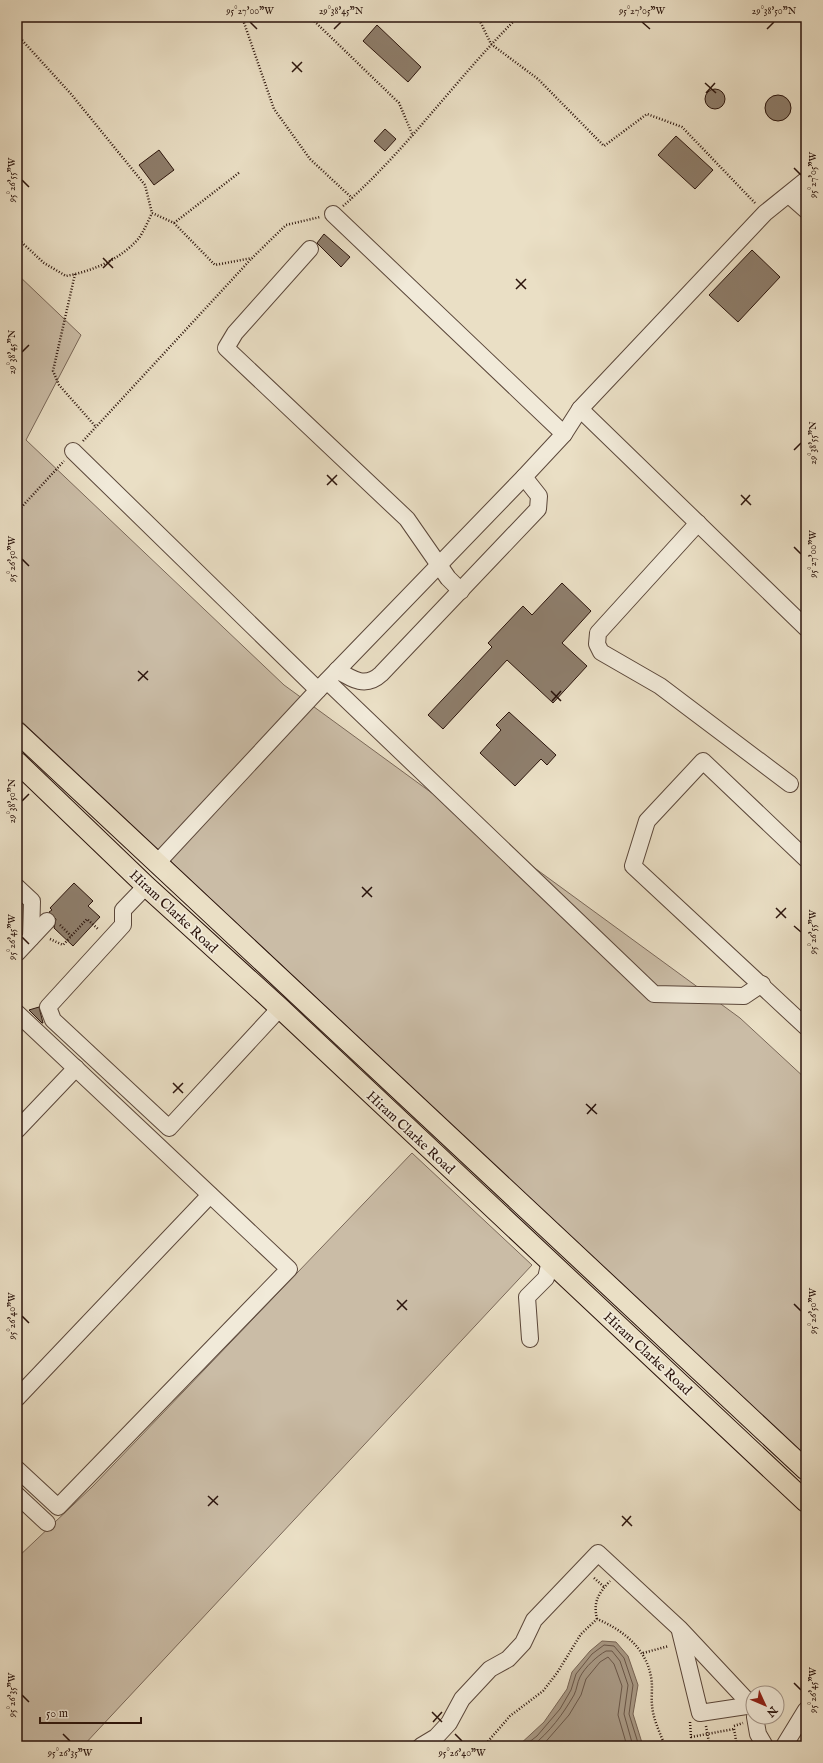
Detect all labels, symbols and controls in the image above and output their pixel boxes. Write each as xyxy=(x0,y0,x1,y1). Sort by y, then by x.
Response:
text: 95°27'00"W xyxy=(225,5,274,18)
text: 29°38'45"N xyxy=(319,5,364,18)
text: 95°27'05"W xyxy=(618,5,666,18)
text: 29°38'50"N xyxy=(752,5,797,18)
text: 95°27'05"W xyxy=(807,151,820,199)
text: 95°26'55"W xyxy=(6,157,19,203)
text: 29°38'45"N xyxy=(6,329,19,374)
text: 29°38'55"N xyxy=(807,421,820,465)
text: 95°27'00"W xyxy=(807,530,820,579)
text: 95°26'50"W xyxy=(6,536,19,583)
text: 29°38'50"N xyxy=(6,778,19,823)
street label: Hiram Clarke Road xyxy=(125,866,222,958)
text: 95°26'55"W xyxy=(807,909,820,955)
text: 95°26'45"W xyxy=(6,914,19,961)
street label: Hiram Clarke Road xyxy=(362,1087,459,1179)
text: 95°26'50"W xyxy=(807,1288,820,1335)
text: 95°26'40"W xyxy=(6,1292,19,1341)
street label: Hiram Clarke Road xyxy=(599,1308,696,1400)
text: 95°26'45"W xyxy=(807,1667,820,1714)
text: 95°26'35"W xyxy=(6,1672,19,1718)
north arrow xyxy=(745,1685,785,1725)
scale bar xyxy=(40,1699,141,1725)
text: N xyxy=(763,1702,781,1720)
text: 50 m xyxy=(46,1706,68,1721)
text: 95°26'35"W xyxy=(47,1747,93,1760)
text: 95°26'40"W xyxy=(437,1747,486,1760)

